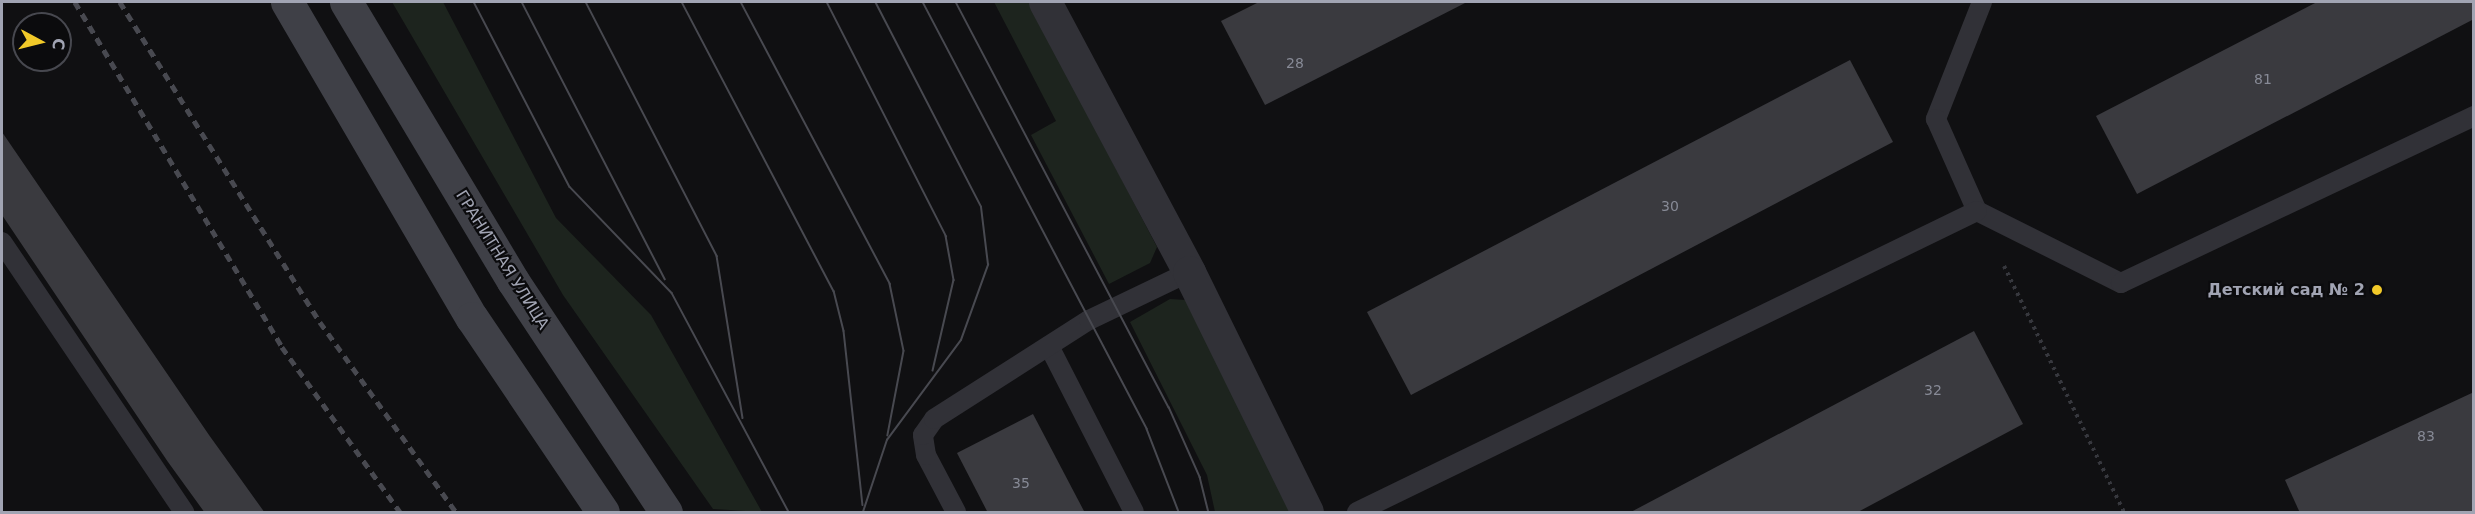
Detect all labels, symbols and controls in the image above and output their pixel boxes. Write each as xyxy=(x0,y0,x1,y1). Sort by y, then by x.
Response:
north arrow xyxy=(12,12,72,72)
text: С xyxy=(48,37,69,51)
house number: 28 xyxy=(1286,55,1304,71)
house number: 81 xyxy=(2254,71,2272,87)
street label: ГРАНИТНАЯ УЛИЦА xyxy=(451,187,553,333)
house number: 30 xyxy=(1661,198,1679,214)
place label: Детский сад № 2 xyxy=(2208,280,2365,300)
marker: Детский сад № 2 xyxy=(2370,283,2384,297)
house number: 32 xyxy=(1924,382,1942,398)
house number: 83 xyxy=(2417,428,2435,444)
house number: 35 xyxy=(1012,475,1030,491)

